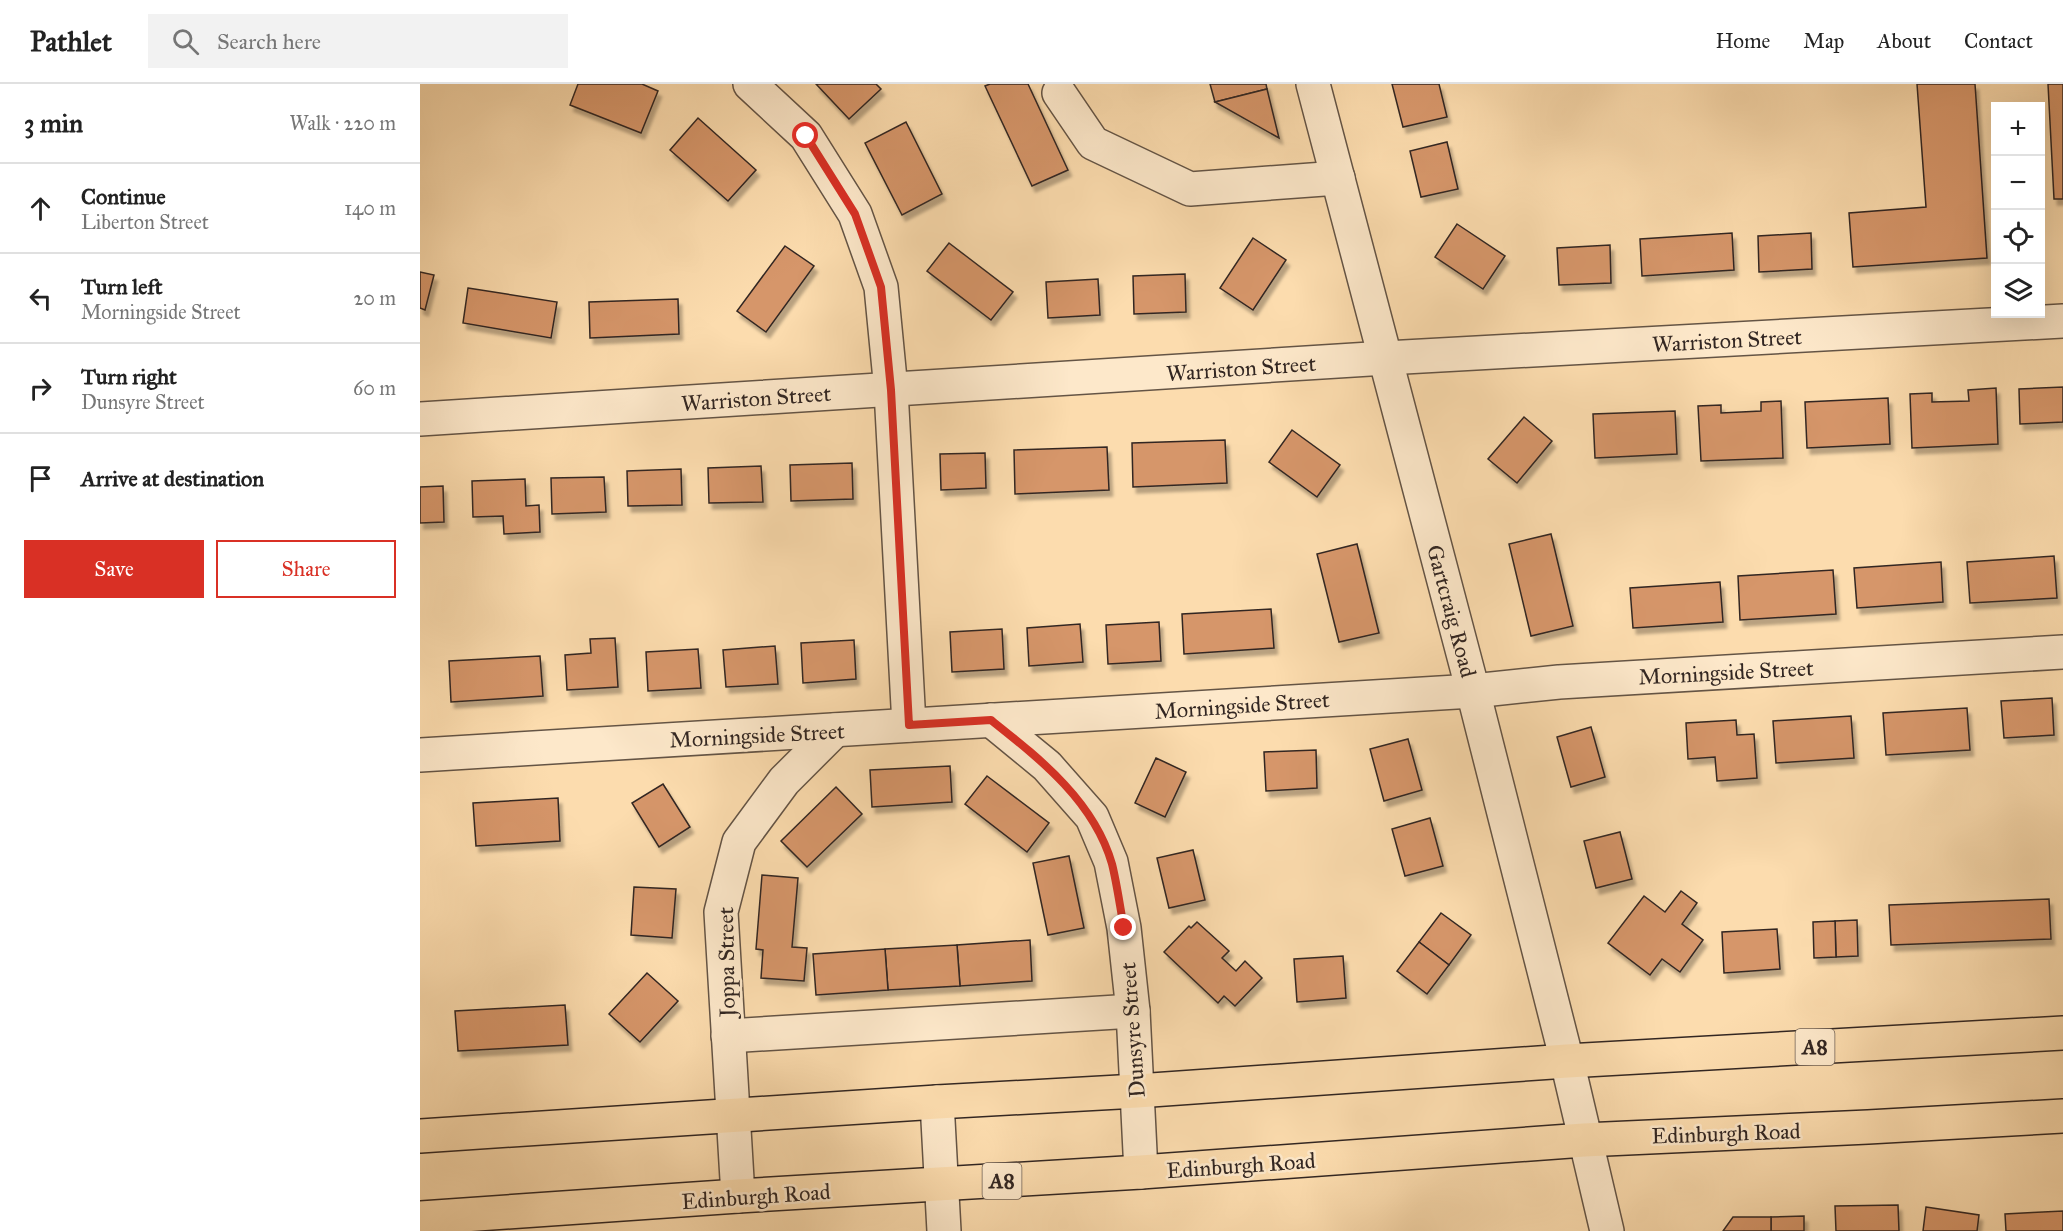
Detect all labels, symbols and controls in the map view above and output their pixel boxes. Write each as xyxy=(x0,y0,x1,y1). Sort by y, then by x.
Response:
search box xyxy=(148,14,568,68)
text: Pathlet xyxy=(30,24,112,59)
icon: search xyxy=(169,25,202,58)
text: Search here xyxy=(217,28,321,55)
text: Home xyxy=(1715,28,1770,54)
text: Map xyxy=(1803,28,1844,54)
text: About xyxy=(1877,28,1931,54)
text: Contact xyxy=(1964,28,2033,54)
map controls xyxy=(1991,102,2045,318)
button: + xyxy=(1991,102,2045,156)
text: 3 min xyxy=(24,107,83,139)
text: Walk · 220 m xyxy=(289,111,396,135)
route start xyxy=(792,122,818,148)
button: − xyxy=(1991,156,2045,210)
text: Continue xyxy=(81,183,166,210)
icon: ahead xyxy=(24,192,57,225)
text: 140 m xyxy=(344,196,396,220)
text: Liberton Street xyxy=(81,210,209,234)
button: locate xyxy=(1991,210,2045,264)
button: layers xyxy=(1991,264,2045,318)
text: Turn left xyxy=(81,273,163,300)
icon: left xyxy=(24,282,57,315)
text: 20 m xyxy=(353,286,396,310)
text: Morningside Street xyxy=(81,300,241,324)
street label: Warriston Street xyxy=(1651,323,1803,358)
street label: Warriston Street xyxy=(1165,350,1317,387)
text: Turn right xyxy=(81,363,177,390)
icon: right xyxy=(24,372,57,405)
text: 60 m xyxy=(353,376,396,400)
street label: Warriston Street xyxy=(680,380,832,417)
text: Dunsyre Street xyxy=(81,390,205,414)
icon: arrive xyxy=(24,462,57,495)
text: Arrive at destination xyxy=(81,465,264,492)
button: Save xyxy=(24,540,204,598)
button: Share xyxy=(216,540,396,598)
street label: Gartcraig Road xyxy=(1421,542,1482,680)
street label: Morningside Street xyxy=(1638,654,1815,691)
street label: Morningside Street xyxy=(1154,686,1331,725)
street label: Morningside Street xyxy=(669,717,846,754)
street label: Joppa Street xyxy=(712,906,741,1019)
route end xyxy=(1110,914,1136,940)
street label: Dunsyre Street xyxy=(1114,961,1151,1099)
road number: A8 xyxy=(1796,1029,1834,1065)
street label: Edinburgh Road xyxy=(1651,1117,1801,1150)
street label: Edinburgh Road xyxy=(1166,1147,1316,1184)
road number: A8 xyxy=(982,1163,1022,1199)
street label: Edinburgh Road xyxy=(681,1178,831,1215)

